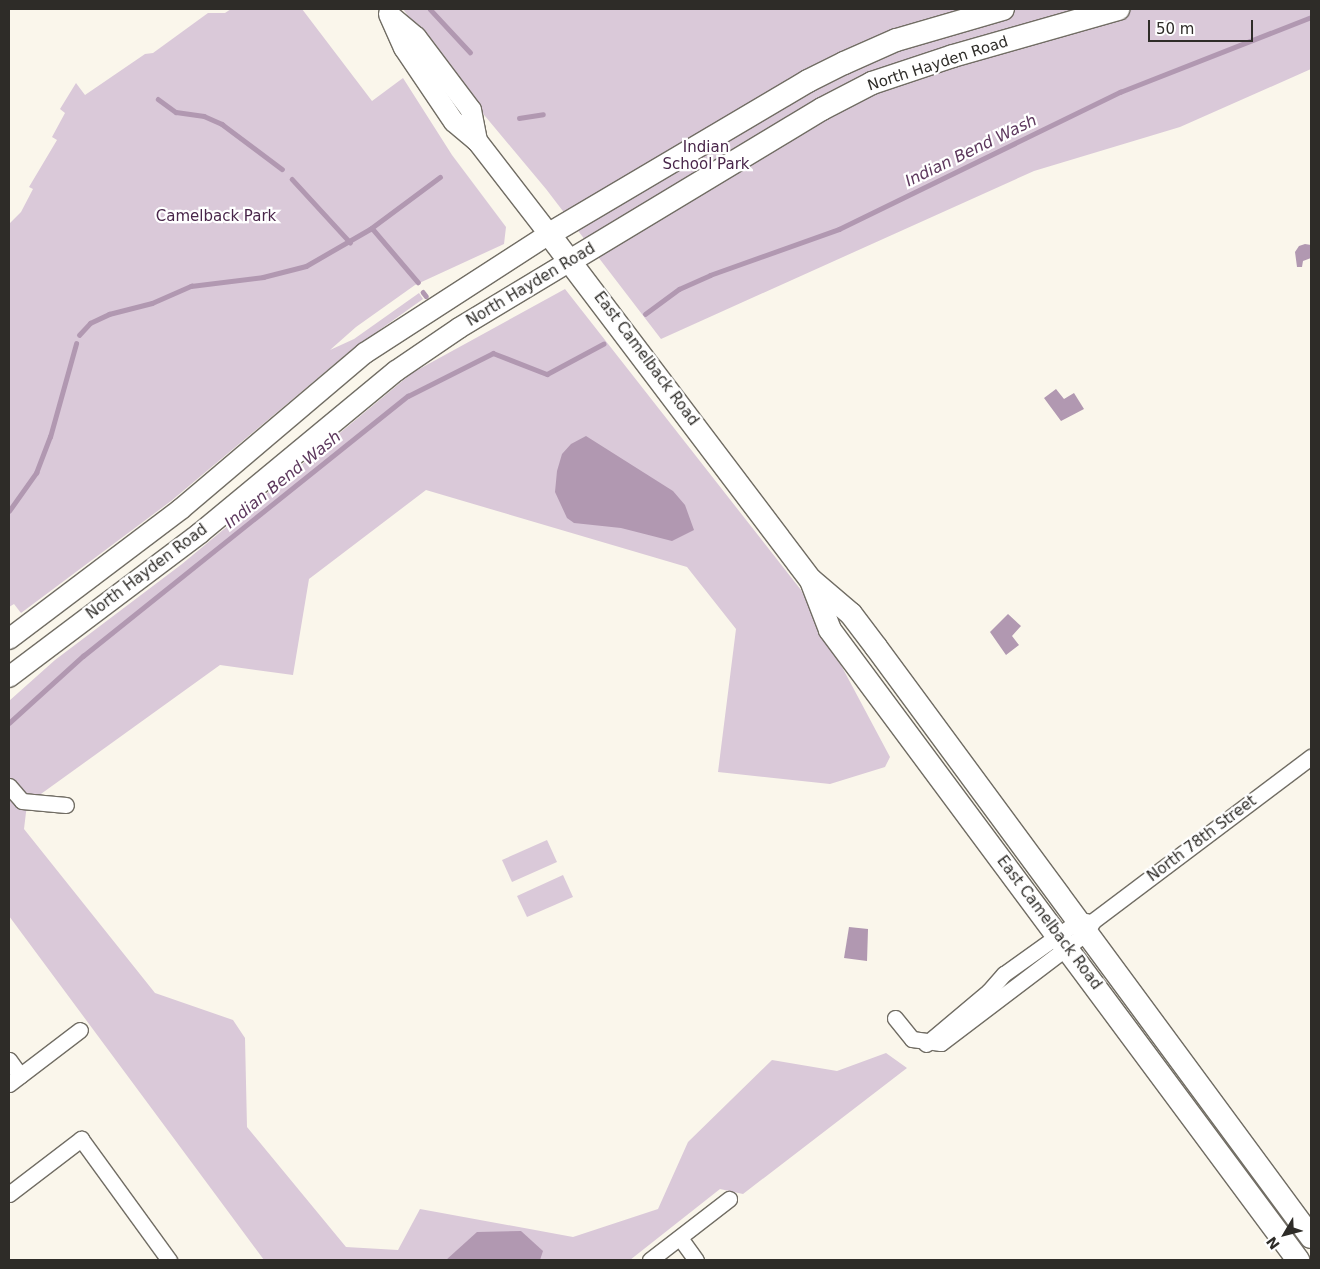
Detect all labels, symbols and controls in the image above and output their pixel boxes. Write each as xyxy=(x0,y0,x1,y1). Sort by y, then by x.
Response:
scale bar xyxy=(1150,10,1255,42)
text: 50 m xyxy=(1156,20,1194,38)
street label: North Hayden Road xyxy=(865,33,1011,95)
water label: Indian Bend Wash xyxy=(902,111,1040,191)
park label: Indian School Park xyxy=(663,138,749,173)
park label: Camelback Park xyxy=(156,208,276,226)
street label: North Hayden Road xyxy=(463,239,599,331)
street label: East Camelback Road xyxy=(590,289,702,429)
water label: Indian Bend Wash xyxy=(221,427,345,533)
street label: North Hayden Road xyxy=(83,521,211,623)
street label: North 78th Street xyxy=(1144,792,1260,886)
street label: East Camelback Road xyxy=(993,853,1105,993)
north arrow xyxy=(1260,1209,1310,1259)
text: N xyxy=(1263,1234,1283,1253)

